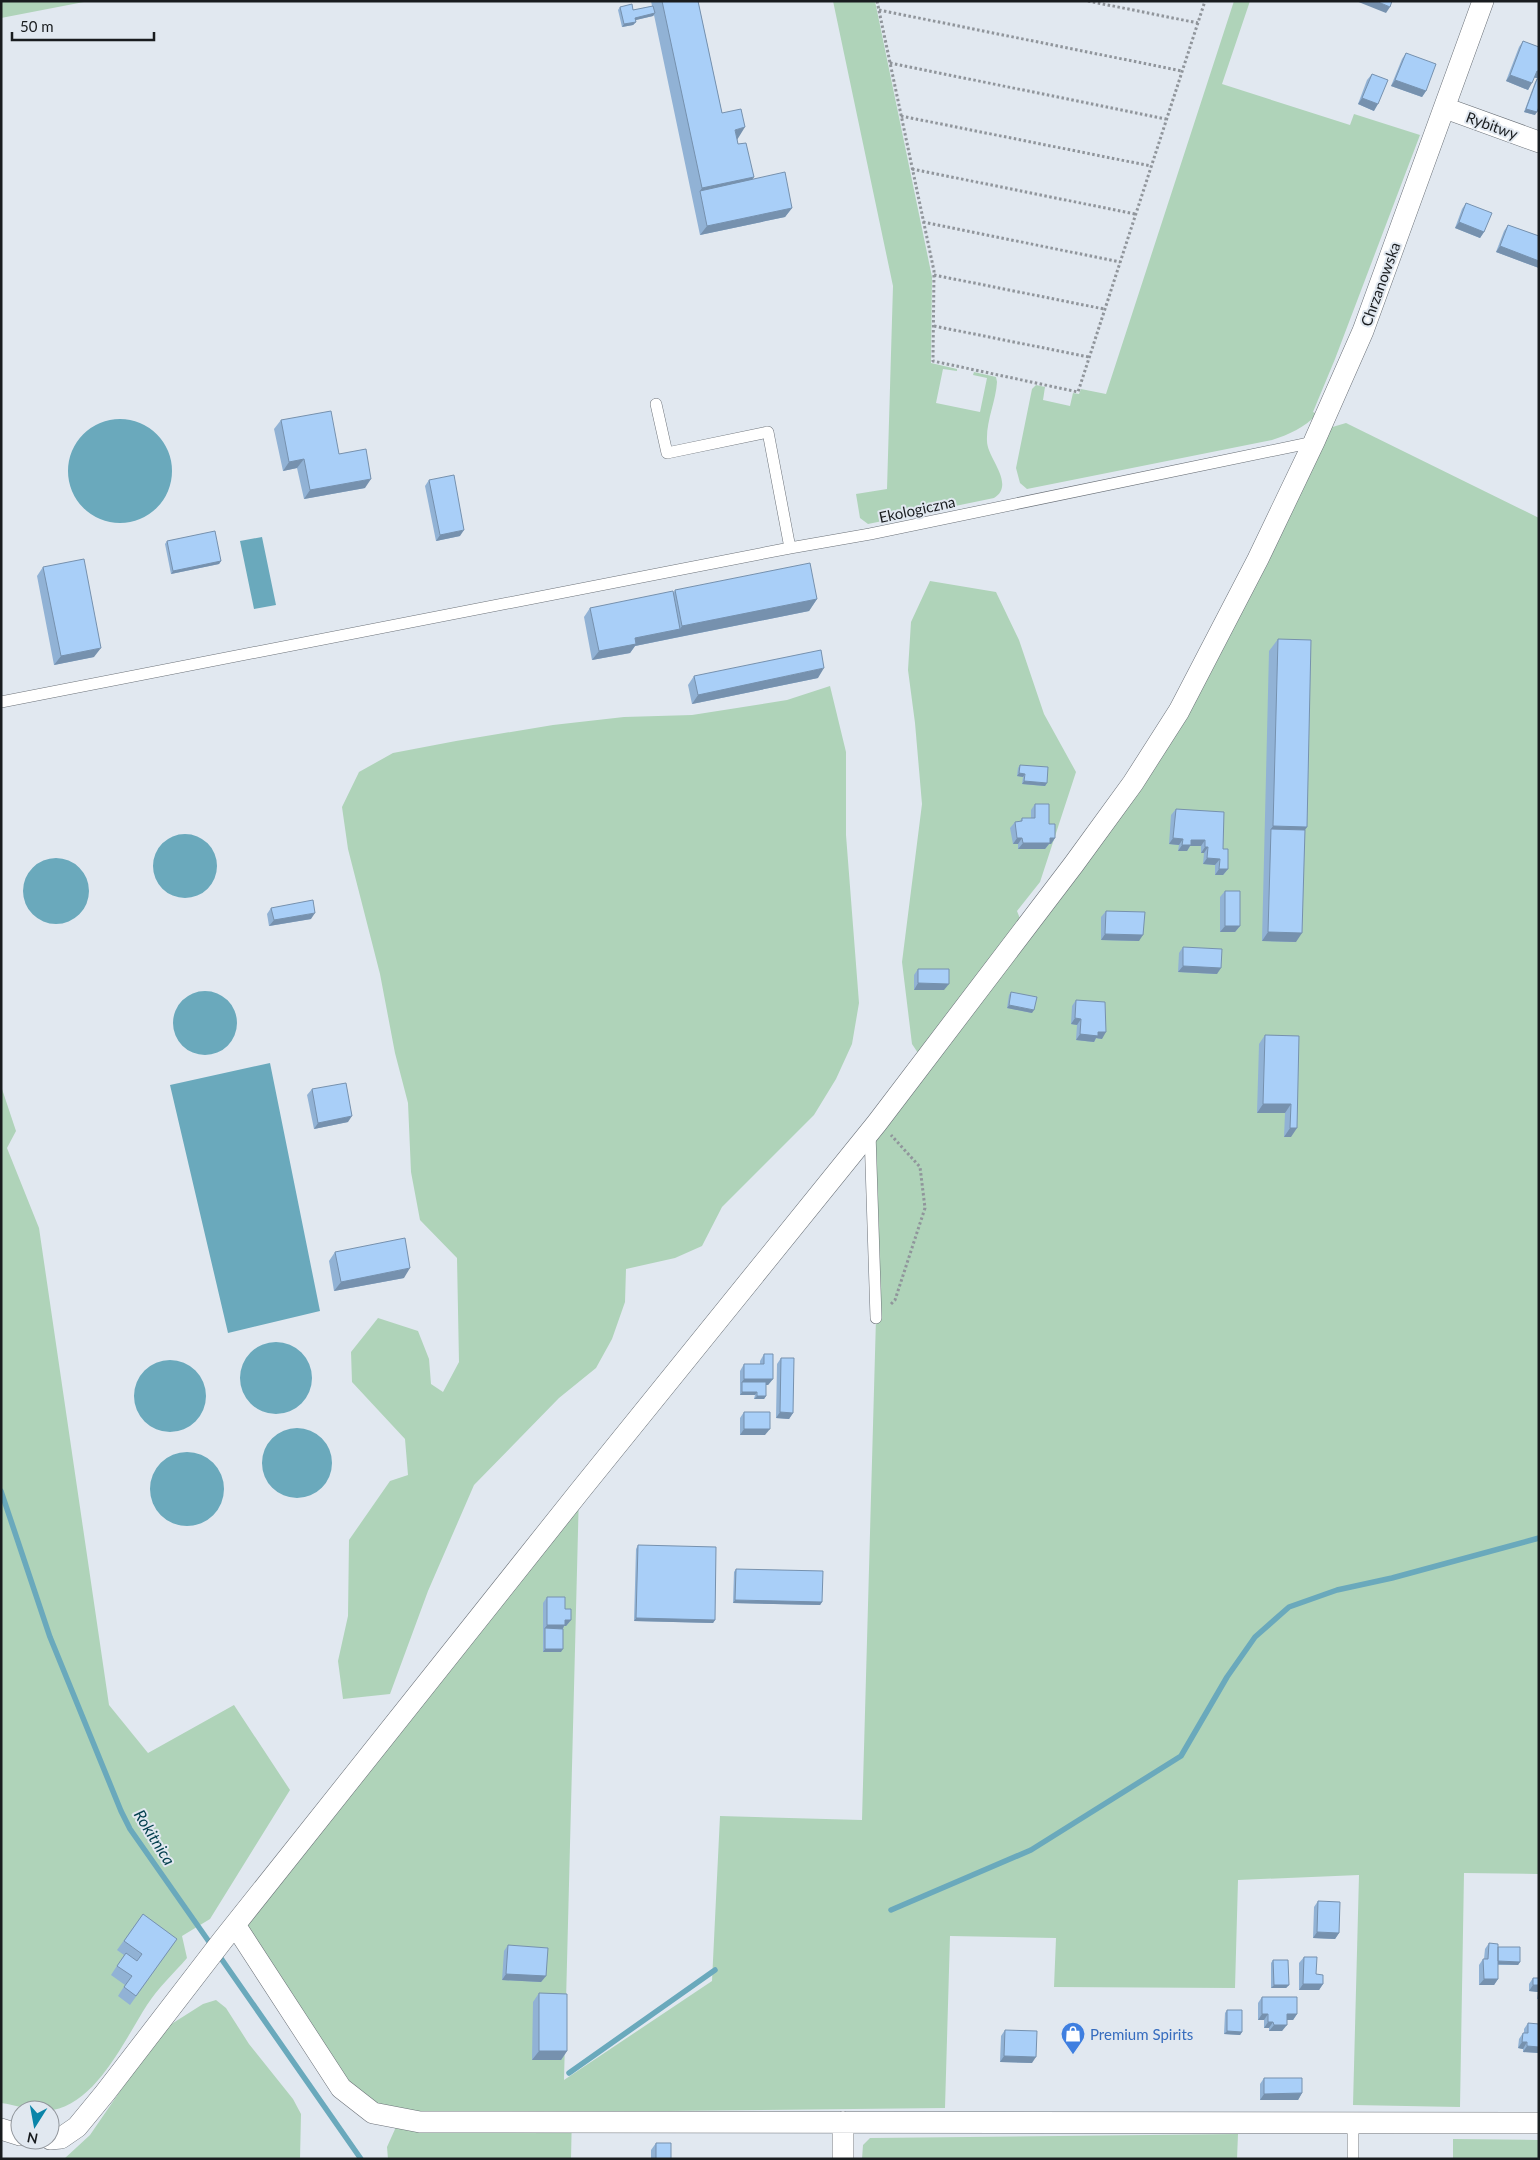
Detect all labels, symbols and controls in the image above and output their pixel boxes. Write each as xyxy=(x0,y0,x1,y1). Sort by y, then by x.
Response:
scale bar xyxy=(12,10,155,42)
text: 50 m xyxy=(20,17,54,35)
street label: Rybitwy xyxy=(1464,107,1521,143)
street label: Chrzanowska xyxy=(1356,240,1404,328)
street label: Ekologiczna xyxy=(877,492,957,526)
water label: Rokitnica xyxy=(131,1806,179,1868)
shop icon: Premium Spirits xyxy=(1060,2021,1086,2055)
place label: Premium Spirits xyxy=(1090,2025,1193,2043)
north arrow xyxy=(10,2100,60,2150)
text: N xyxy=(26,2129,39,2148)

